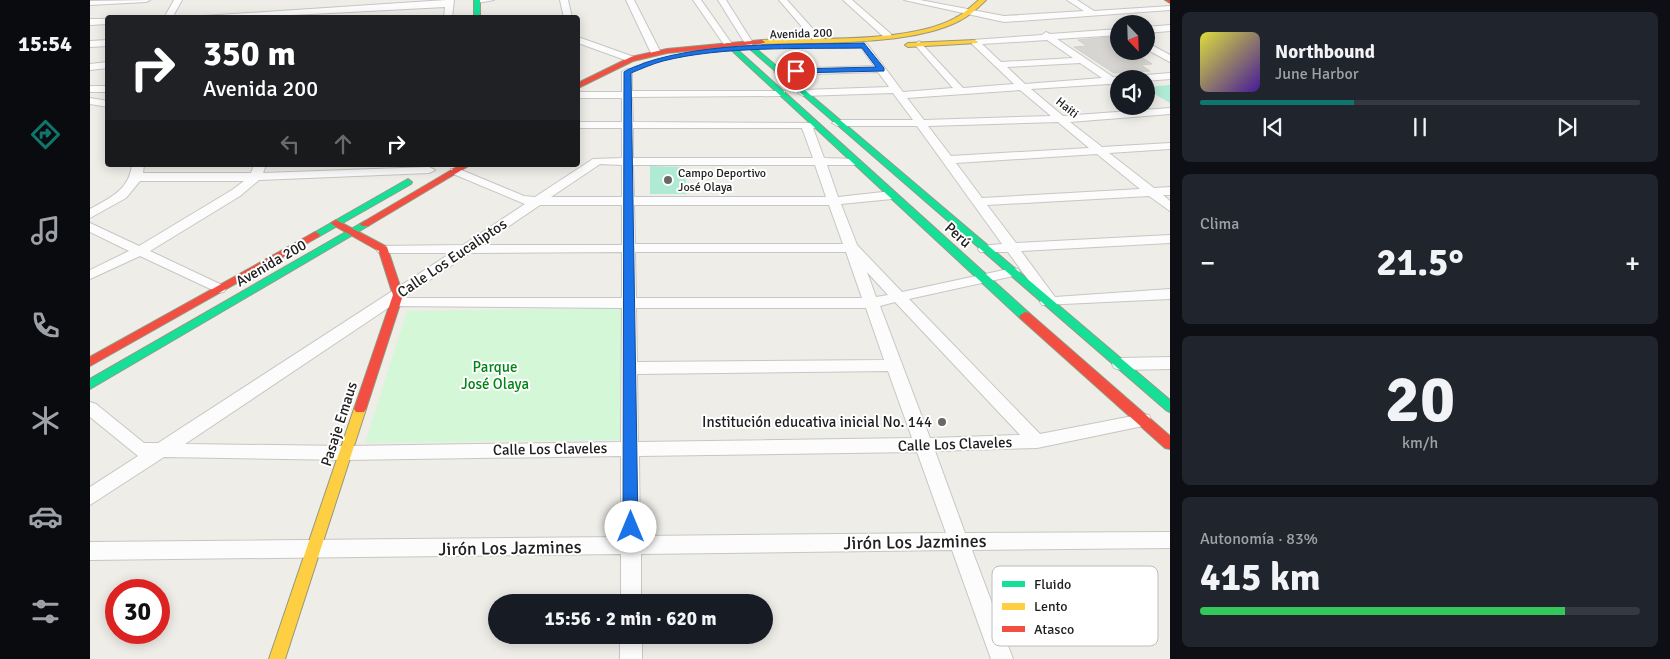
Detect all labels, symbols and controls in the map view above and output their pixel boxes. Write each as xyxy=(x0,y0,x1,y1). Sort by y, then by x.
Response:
north arrow xyxy=(1110,15,1155,60)
map controls xyxy=(1110,15,1155,115)
street label: Avenida 200 xyxy=(769,25,833,43)
text: 15:54 xyxy=(18,30,72,57)
text: 350 m xyxy=(203,32,296,75)
icon: right xyxy=(120,35,185,100)
text: Northbound xyxy=(1275,40,1375,64)
pin xyxy=(775,50,817,92)
icon: arrive xyxy=(782,57,810,85)
text: June Harbor xyxy=(1275,64,1359,84)
button: sound xyxy=(1110,70,1155,115)
text: Avenida 200 xyxy=(203,75,318,102)
street label: Haiti xyxy=(1053,94,1081,122)
icon: previous xyxy=(1259,113,1287,141)
icon: pause xyxy=(1406,113,1434,141)
icon: next xyxy=(1553,113,1581,141)
icon: directions xyxy=(28,117,63,152)
icon: left xyxy=(276,130,304,158)
icon: ahead xyxy=(329,130,357,158)
icon: right xyxy=(382,130,410,158)
place label: Campo Deportivo José Olaya xyxy=(678,166,766,195)
marker: Campo Deportivo José Olaya xyxy=(662,174,674,186)
icon: music xyxy=(28,213,63,248)
text: Clima xyxy=(1200,214,1239,234)
street label: Calle Los Eucaliptos xyxy=(394,215,510,301)
street label: Perú xyxy=(941,218,975,252)
street label: Avenida 200 xyxy=(233,236,309,290)
text: 21.5° xyxy=(1376,239,1464,286)
text: − xyxy=(1200,246,1215,280)
text: + xyxy=(1625,246,1640,280)
icon: phone xyxy=(28,308,63,343)
park label: Parque José Olaya xyxy=(461,358,529,393)
text: 20 xyxy=(1385,360,1455,440)
street label: Pasaje Emaus xyxy=(317,379,361,469)
icon: climate xyxy=(28,403,63,438)
place label: Institución educativa inicial No. 144 xyxy=(702,413,932,431)
marker: Institución educativa inicial No. 144 xyxy=(936,416,948,428)
street label: Calle Los Claveles xyxy=(898,433,1013,455)
text: km/h xyxy=(1402,433,1438,453)
street label: Calle Los Claveles xyxy=(493,439,608,459)
icon: car xyxy=(28,499,63,534)
position arrow xyxy=(604,500,656,552)
text: Autonomía · 83% xyxy=(1200,529,1318,549)
street label: Jirón Los Jazmines xyxy=(843,530,987,554)
street label: Jirón Los Jazmines xyxy=(438,536,582,560)
text: 415 km xyxy=(1200,554,1321,601)
legend xyxy=(992,566,1158,646)
text: Fluido xyxy=(1034,576,1071,593)
speed limit sign: 30 xyxy=(105,579,170,644)
icon: filters xyxy=(28,594,63,629)
text: Lento xyxy=(1034,598,1068,615)
text: 15:56 · 2 min · 620 m xyxy=(544,607,717,631)
text: Atasco xyxy=(1034,621,1074,638)

